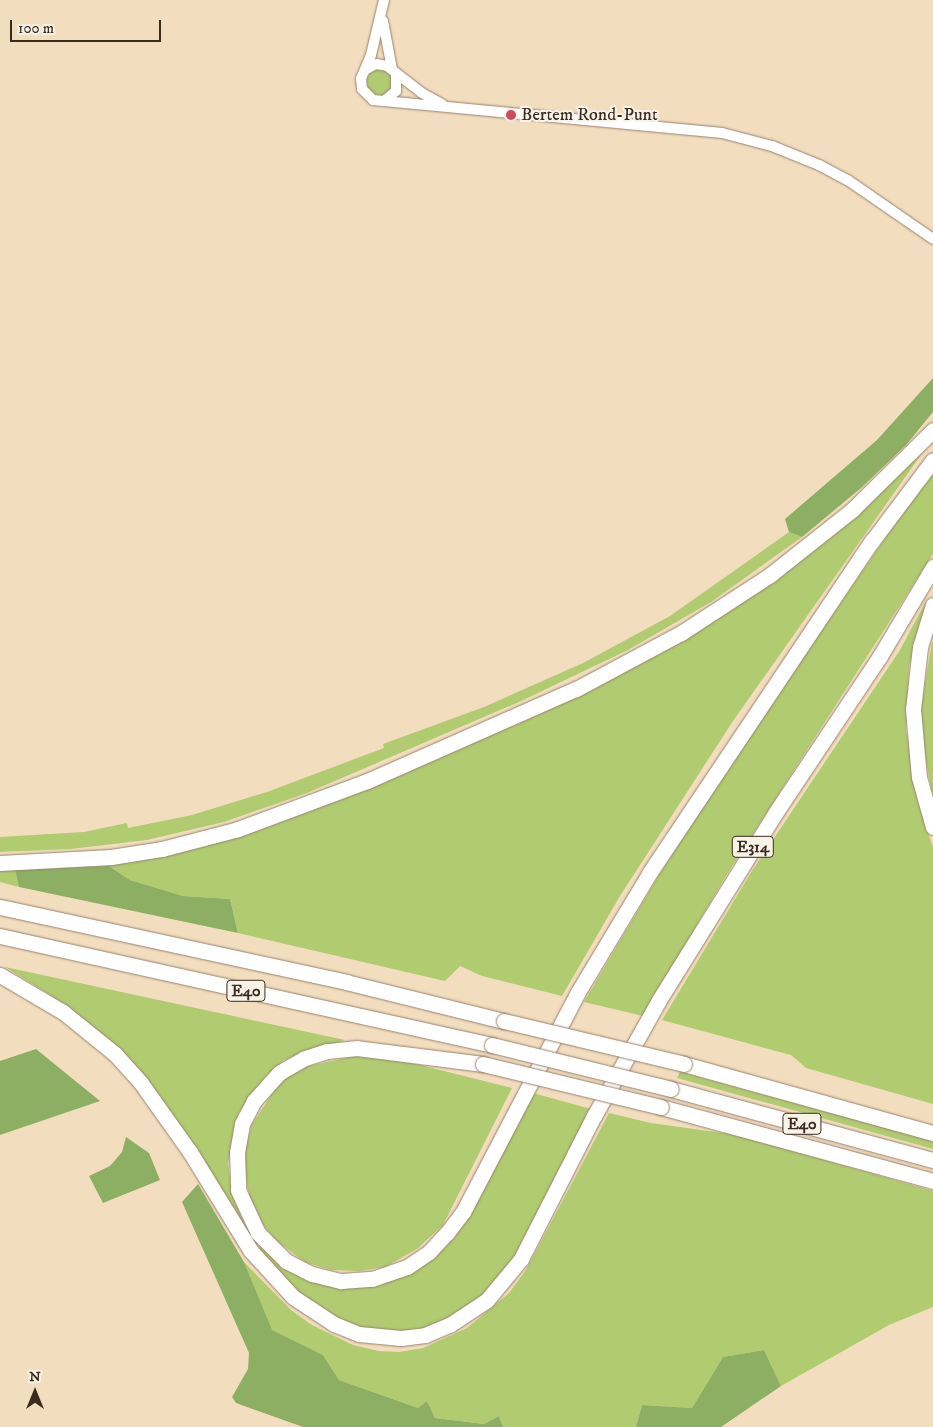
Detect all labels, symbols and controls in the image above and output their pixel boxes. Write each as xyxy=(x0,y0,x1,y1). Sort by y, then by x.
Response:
scale bar xyxy=(12,10,164,42)
text: 100 m xyxy=(18,19,54,38)
place label: Bertem Rond-Punt xyxy=(521,104,658,126)
marker: Bertem Rond-Punt xyxy=(505,109,517,121)
road number: E314 xyxy=(732,834,774,860)
road number: E40 xyxy=(226,978,266,1004)
road number: E40 xyxy=(782,1110,822,1138)
north arrow xyxy=(10,1367,60,1417)
text: N xyxy=(29,1368,41,1386)

